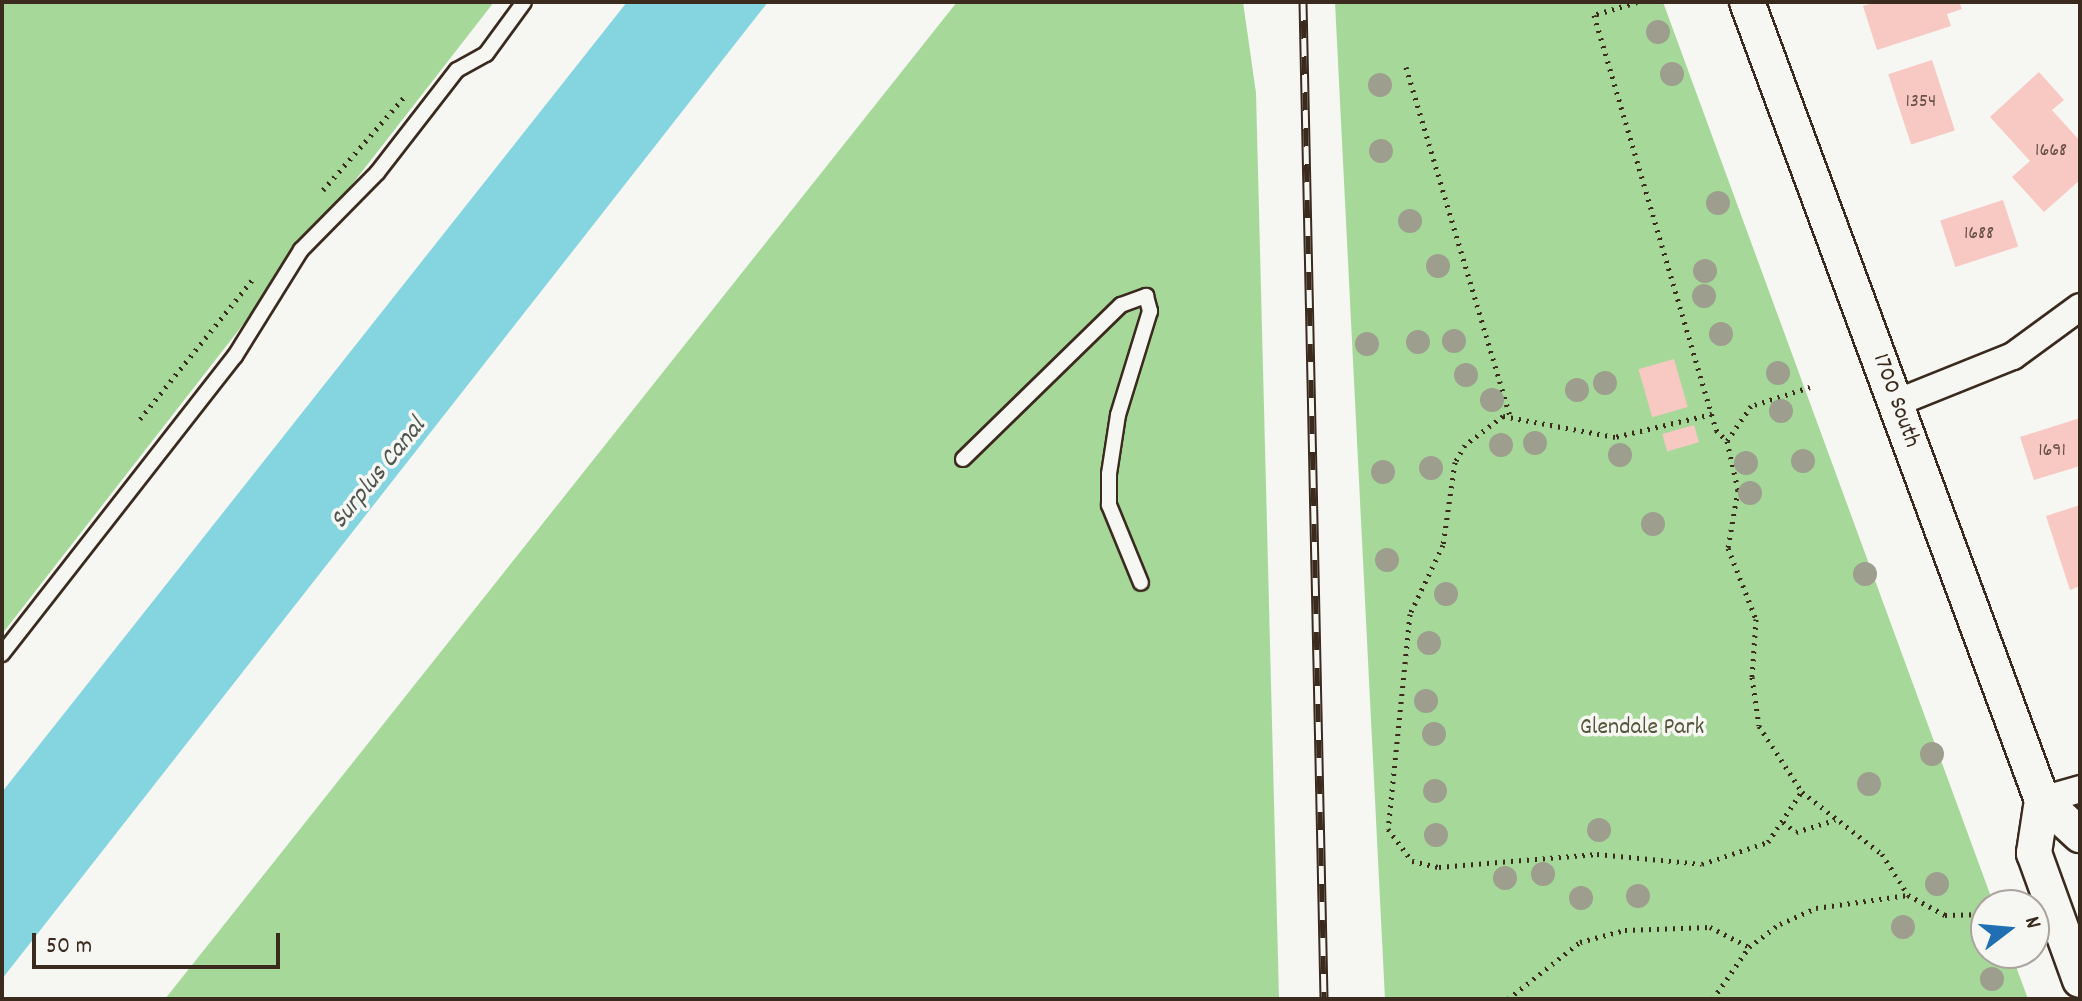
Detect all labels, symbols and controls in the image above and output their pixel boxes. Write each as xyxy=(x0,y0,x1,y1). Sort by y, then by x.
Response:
house number: 1354 xyxy=(1906,90,1936,114)
house number: 1668 xyxy=(2035,139,2067,163)
house number: 1688 xyxy=(1964,222,1994,246)
street label: 1700 South xyxy=(1865,350,1925,452)
water label: Surplus Canal xyxy=(325,412,433,536)
house number: 1691 xyxy=(2038,439,2066,463)
park label: Glendale Park xyxy=(1580,715,1704,743)
north arrow xyxy=(1970,889,2050,969)
text: N xyxy=(2015,913,2048,932)
scale bar xyxy=(36,917,284,967)
text: 50 m xyxy=(46,930,92,964)

